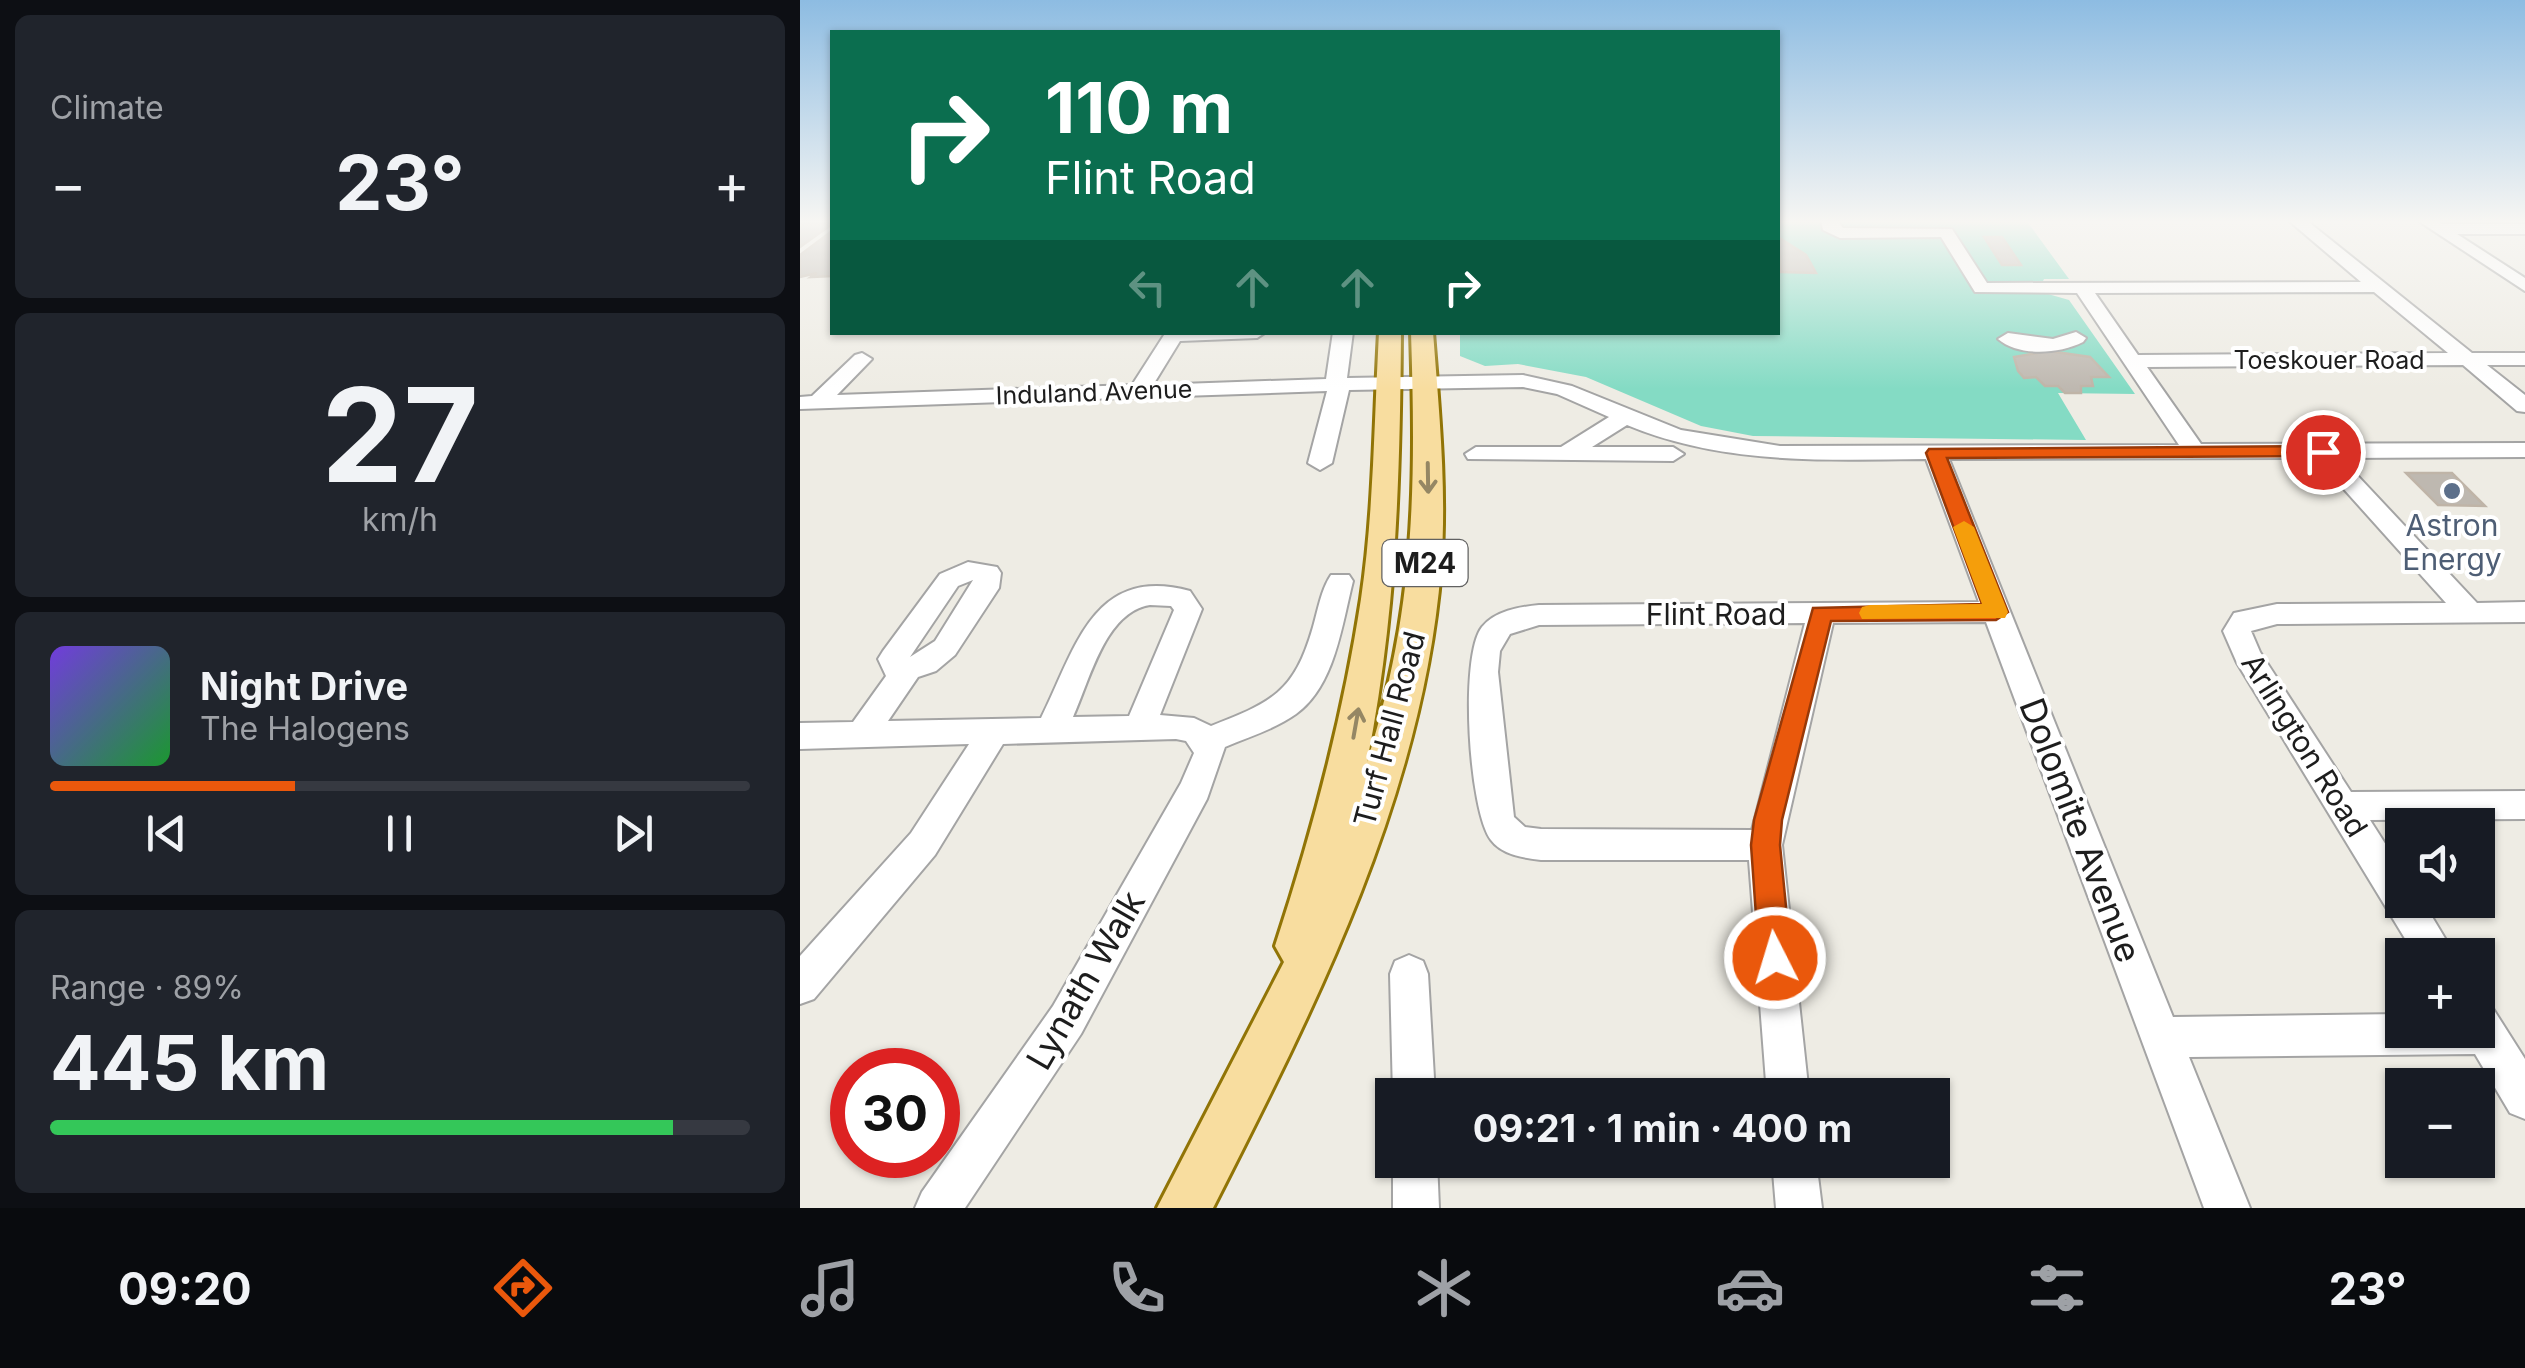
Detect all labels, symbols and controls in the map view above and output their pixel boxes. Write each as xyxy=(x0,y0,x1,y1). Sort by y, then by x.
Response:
text: 110 m xyxy=(1045,65,1233,150)
icon: right xyxy=(880,70,1010,200)
text: Climate xyxy=(50,88,164,127)
text: 23° xyxy=(335,137,465,228)
text: Flint Road xyxy=(1045,150,1256,205)
text: − xyxy=(50,151,86,217)
text: + xyxy=(714,151,750,217)
icon: left xyxy=(1120,260,1175,315)
icon: ahead xyxy=(1225,260,1280,315)
icon: ahead xyxy=(1330,260,1385,315)
icon: right xyxy=(1435,260,1490,315)
street label: Toeskouer Road xyxy=(2233,345,2425,375)
text: 27 xyxy=(321,356,479,513)
street label: Induland Avenue xyxy=(995,374,1193,410)
pin xyxy=(2281,410,2366,495)
icon: arrive xyxy=(2296,425,2351,480)
one-way arrow xyxy=(1418,461,1437,493)
marker: Astron Energy xyxy=(2441,480,2463,502)
text: km/h xyxy=(362,500,438,539)
place label: Astron Energy xyxy=(2402,507,2502,577)
road number: M24 xyxy=(1382,540,1468,586)
street label: Flint Road xyxy=(1646,596,1786,632)
street label: Turf Hall Road xyxy=(1346,627,1432,831)
street label: Arlington Road xyxy=(2234,647,2376,843)
text: Night Drive xyxy=(200,663,408,709)
street label: Dolomite Avenue xyxy=(2011,692,2151,968)
one-way arrow xyxy=(1347,707,1366,740)
text: The Halogens xyxy=(200,709,410,748)
icon: previous xyxy=(139,806,194,861)
icon: pause xyxy=(372,806,427,861)
icon: next xyxy=(606,806,661,861)
map controls xyxy=(2385,808,2495,1178)
button: sound xyxy=(2385,808,2495,918)
street label: Lynath Walk xyxy=(1017,883,1153,1077)
position arrow xyxy=(1723,906,1827,1010)
button: + xyxy=(2385,938,2495,1048)
text: Range · 89% xyxy=(50,968,244,1007)
text: 445 km xyxy=(50,1017,329,1108)
speed limit sign: 30 xyxy=(830,1048,960,1178)
button: − xyxy=(2385,1068,2495,1178)
text: 09:21 · 1 min · 400 m xyxy=(1473,1105,1852,1151)
icon: directions xyxy=(488,1253,558,1323)
icon: music xyxy=(795,1253,865,1323)
icon: phone xyxy=(1102,1253,1172,1323)
icon: climate xyxy=(1409,1253,1479,1323)
icon: car xyxy=(1715,1253,1785,1323)
icon: filters xyxy=(2022,1253,2092,1323)
text: 09:20 xyxy=(118,1261,252,1316)
text: 23° xyxy=(2329,1261,2407,1316)

